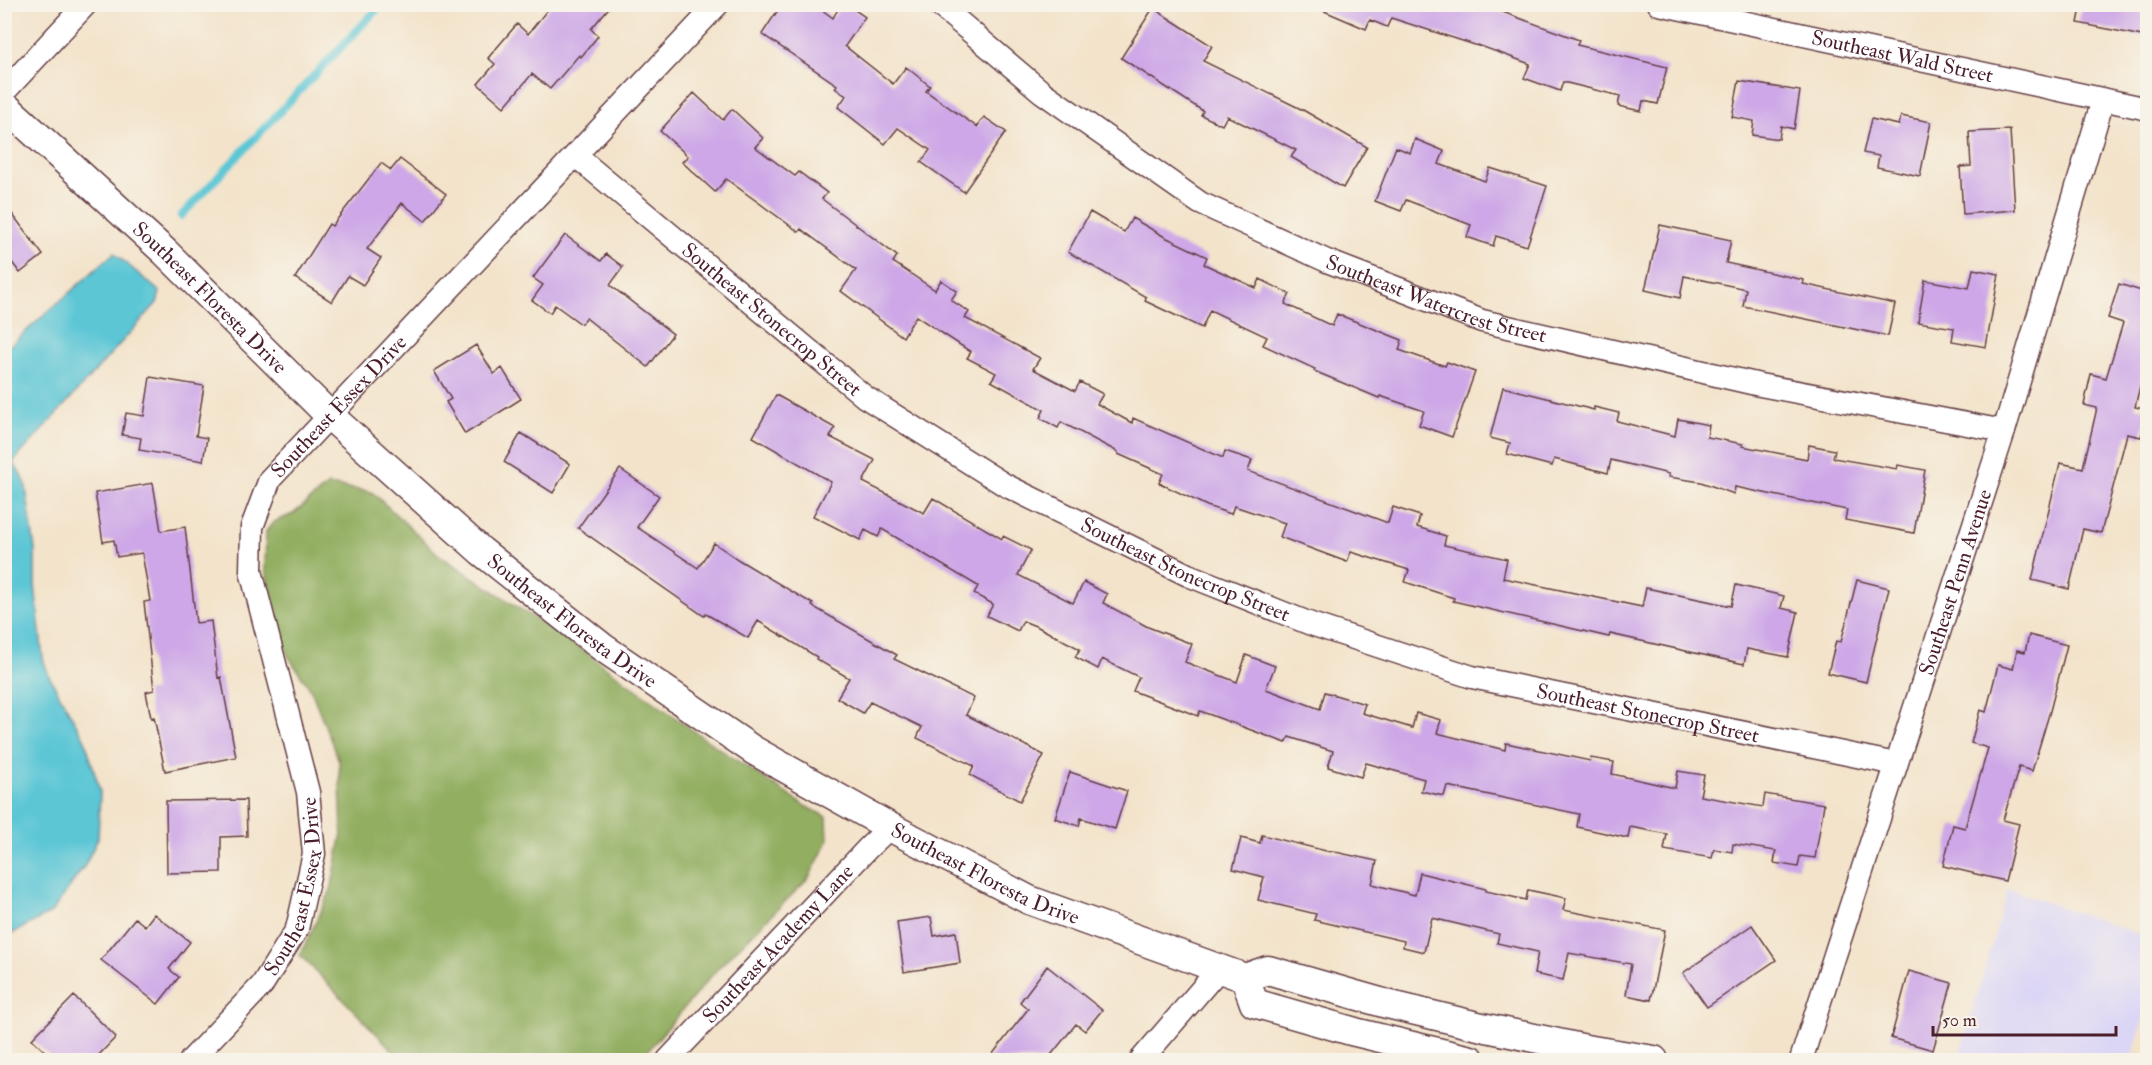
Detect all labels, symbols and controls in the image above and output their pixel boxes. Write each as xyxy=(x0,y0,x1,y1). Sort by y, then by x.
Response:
street label: Southeast Wald Street xyxy=(1809,24,1996,89)
street label: Southeast Floresta Drive xyxy=(127,216,293,380)
street label: Southeast Stonecrop Street xyxy=(676,236,868,402)
street label: Southeast Watercrest Street xyxy=(1322,248,1549,349)
street label: Southeast Essex Drive xyxy=(265,329,413,483)
street label: Southeast Penn Avenue xyxy=(1913,486,1998,679)
street label: Southeast Stonecrop Street xyxy=(1076,511,1294,628)
street label: Southeast Floresta Drive xyxy=(482,548,662,694)
street label: Southeast Stonecrop Street xyxy=(1534,677,1762,749)
street label: Southeast Essex Drive xyxy=(258,796,328,981)
street label: Southeast Floresta Drive xyxy=(886,816,1083,931)
street label: Southeast Academy Lane xyxy=(696,858,859,1029)
scale bar xyxy=(1933,999,2116,1037)
text: 50 m xyxy=(1942,1009,1977,1032)

